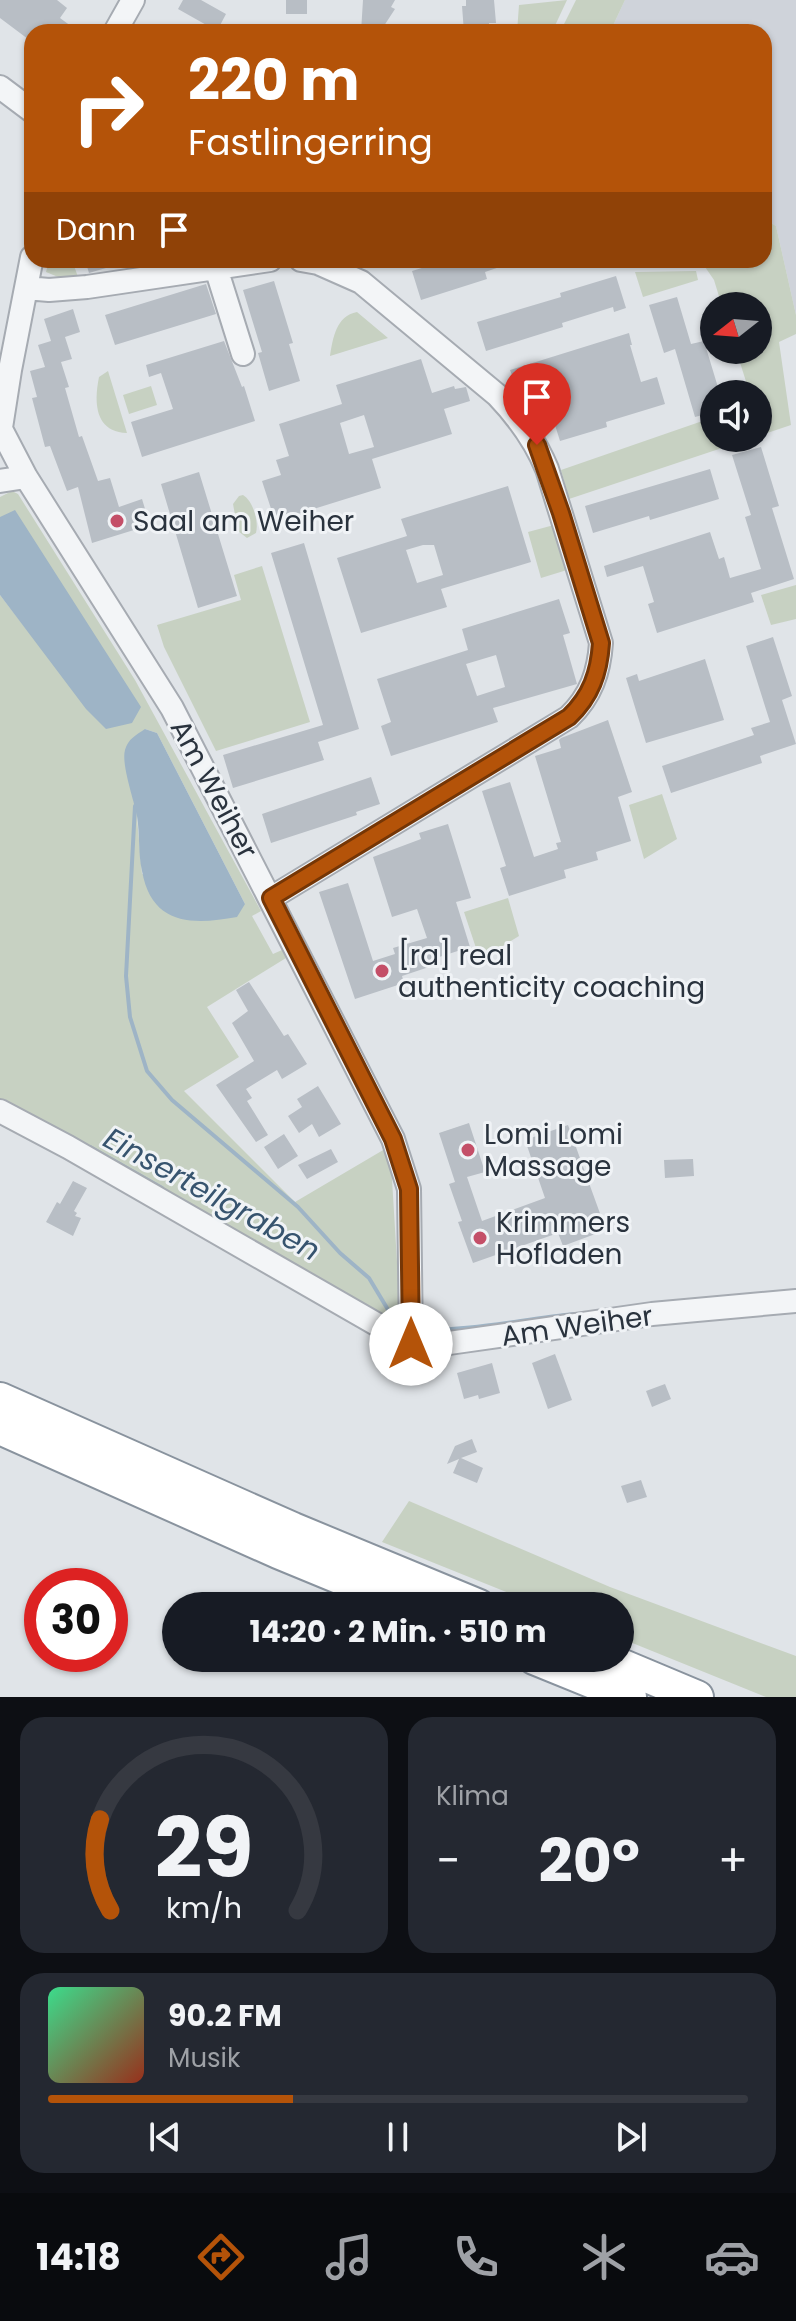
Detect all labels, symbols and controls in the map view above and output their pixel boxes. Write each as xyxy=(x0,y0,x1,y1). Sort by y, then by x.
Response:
text: 220 m xyxy=(188,41,360,120)
icon: right xyxy=(56,56,160,160)
text: Fastlingerring xyxy=(188,117,433,168)
text: Dann xyxy=(56,208,136,251)
icon: arrive xyxy=(152,208,196,252)
north arrow xyxy=(700,292,772,364)
map controls xyxy=(700,292,772,452)
pin xyxy=(503,363,571,445)
icon: arrive xyxy=(515,375,559,419)
button: sound xyxy=(700,380,772,452)
place label: Saal am Weiher xyxy=(133,502,354,541)
marker: Saal am Weiher xyxy=(108,512,126,530)
street label: Am Weiher xyxy=(161,713,267,865)
place label: [ra] real authenticity coaching xyxy=(398,936,705,1007)
marker: [ra] real authenticity coaching xyxy=(373,962,391,980)
place label: Lomi Lomi Massage xyxy=(484,1115,623,1186)
water label: Einserteilgraben xyxy=(96,1117,328,1271)
marker: Lomi Lomi Massage xyxy=(459,1141,477,1159)
place label: Krimmers Hofladen xyxy=(496,1203,630,1274)
marker: Krimmers Hofladen xyxy=(471,1229,489,1247)
street label: Am Weiher xyxy=(499,1296,655,1356)
position arrow xyxy=(369,1302,453,1386)
speed limit sign: 30 xyxy=(24,1568,128,1672)
text: 14:20 · 2 Min. · 510 m xyxy=(249,1610,547,1653)
text: Klima xyxy=(436,1778,509,1814)
text: 29 xyxy=(155,1790,253,1906)
text: 20° xyxy=(539,1819,640,1903)
text: − xyxy=(436,1830,460,1891)
text: + xyxy=(718,1830,748,1891)
text: km/h xyxy=(166,1888,242,1928)
text: 90.2 FM xyxy=(168,1994,282,2037)
text: Musik xyxy=(168,2040,240,2076)
icon: previous xyxy=(143,2115,187,2159)
icon: pause xyxy=(376,2115,420,2159)
icon: next xyxy=(609,2115,653,2159)
icon: directions xyxy=(193,2229,249,2285)
icon: music xyxy=(321,2229,377,2285)
icon: phone xyxy=(448,2229,504,2285)
icon: climate xyxy=(576,2229,632,2285)
icon: car xyxy=(704,2229,760,2285)
text: 14:18 xyxy=(36,2232,121,2283)

